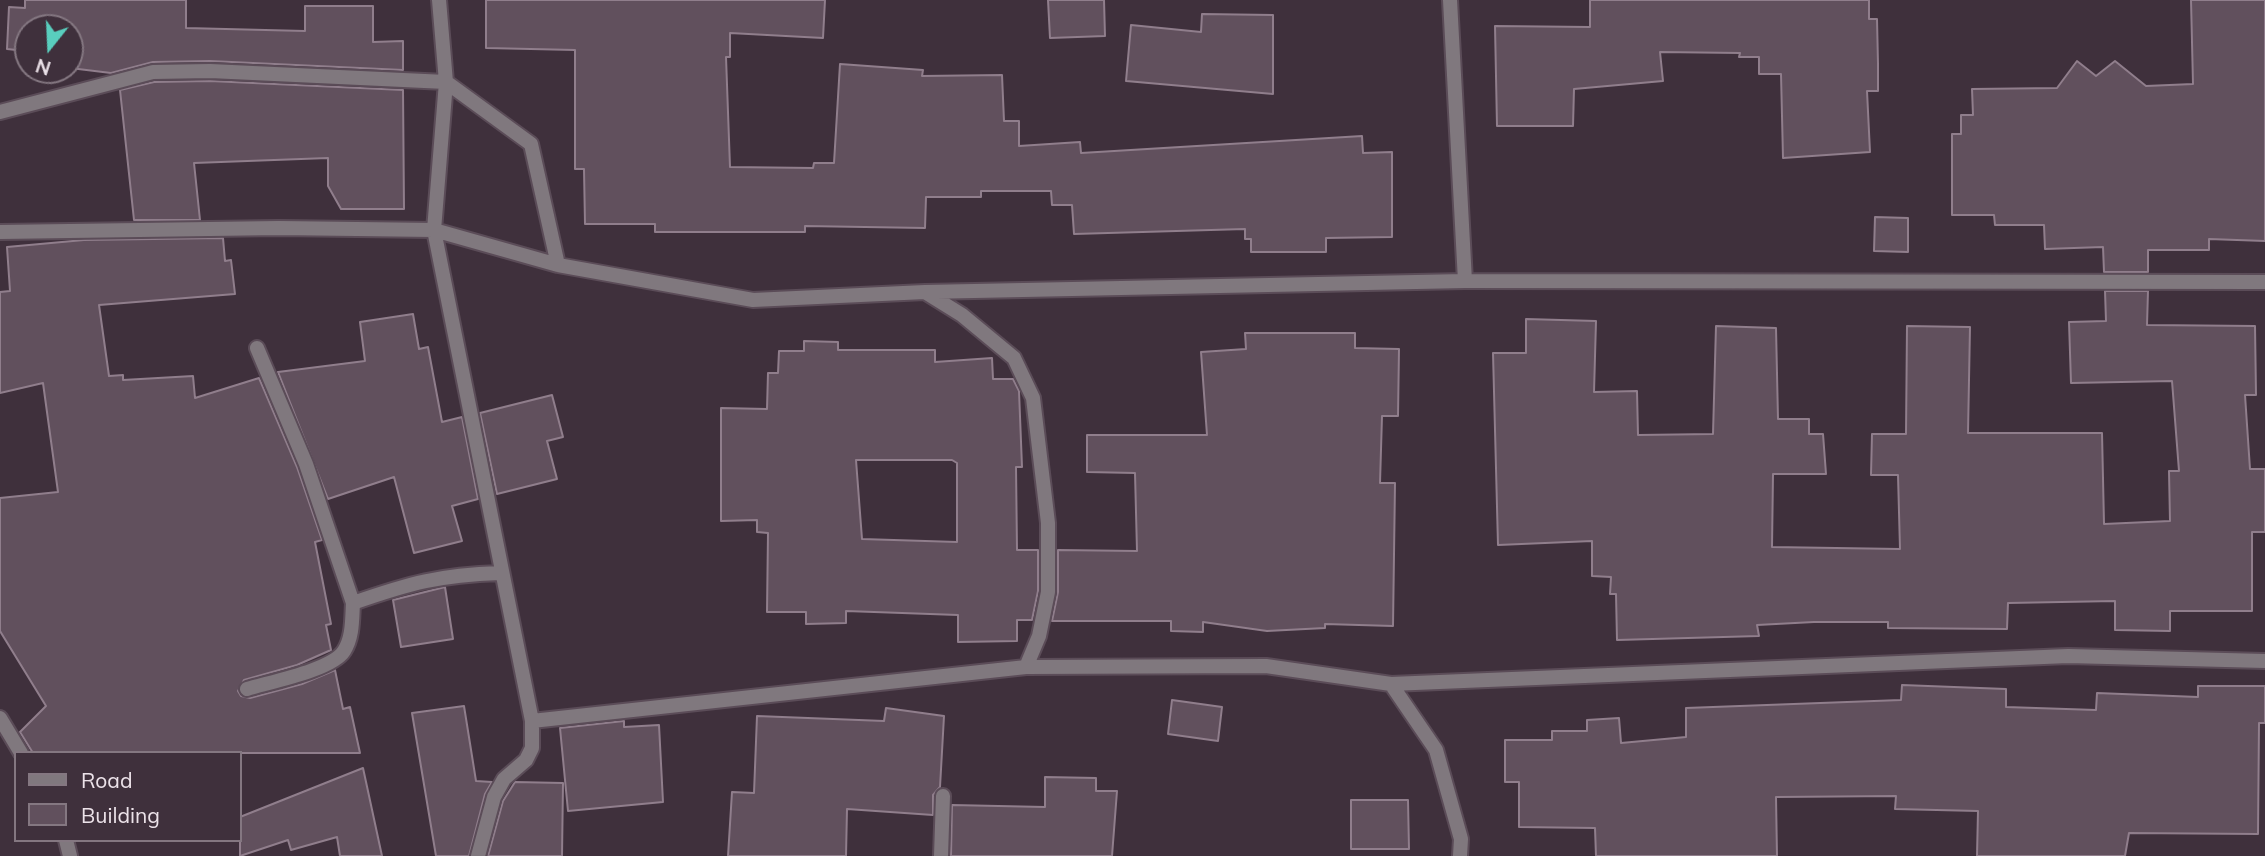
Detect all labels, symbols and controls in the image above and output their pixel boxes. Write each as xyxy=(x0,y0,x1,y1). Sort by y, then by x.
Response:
north arrow xyxy=(14,14,84,84)
text: N xyxy=(33,53,54,81)
legend xyxy=(14,751,242,842)
text: Road xyxy=(81,767,132,793)
text: Building xyxy=(81,802,160,828)

